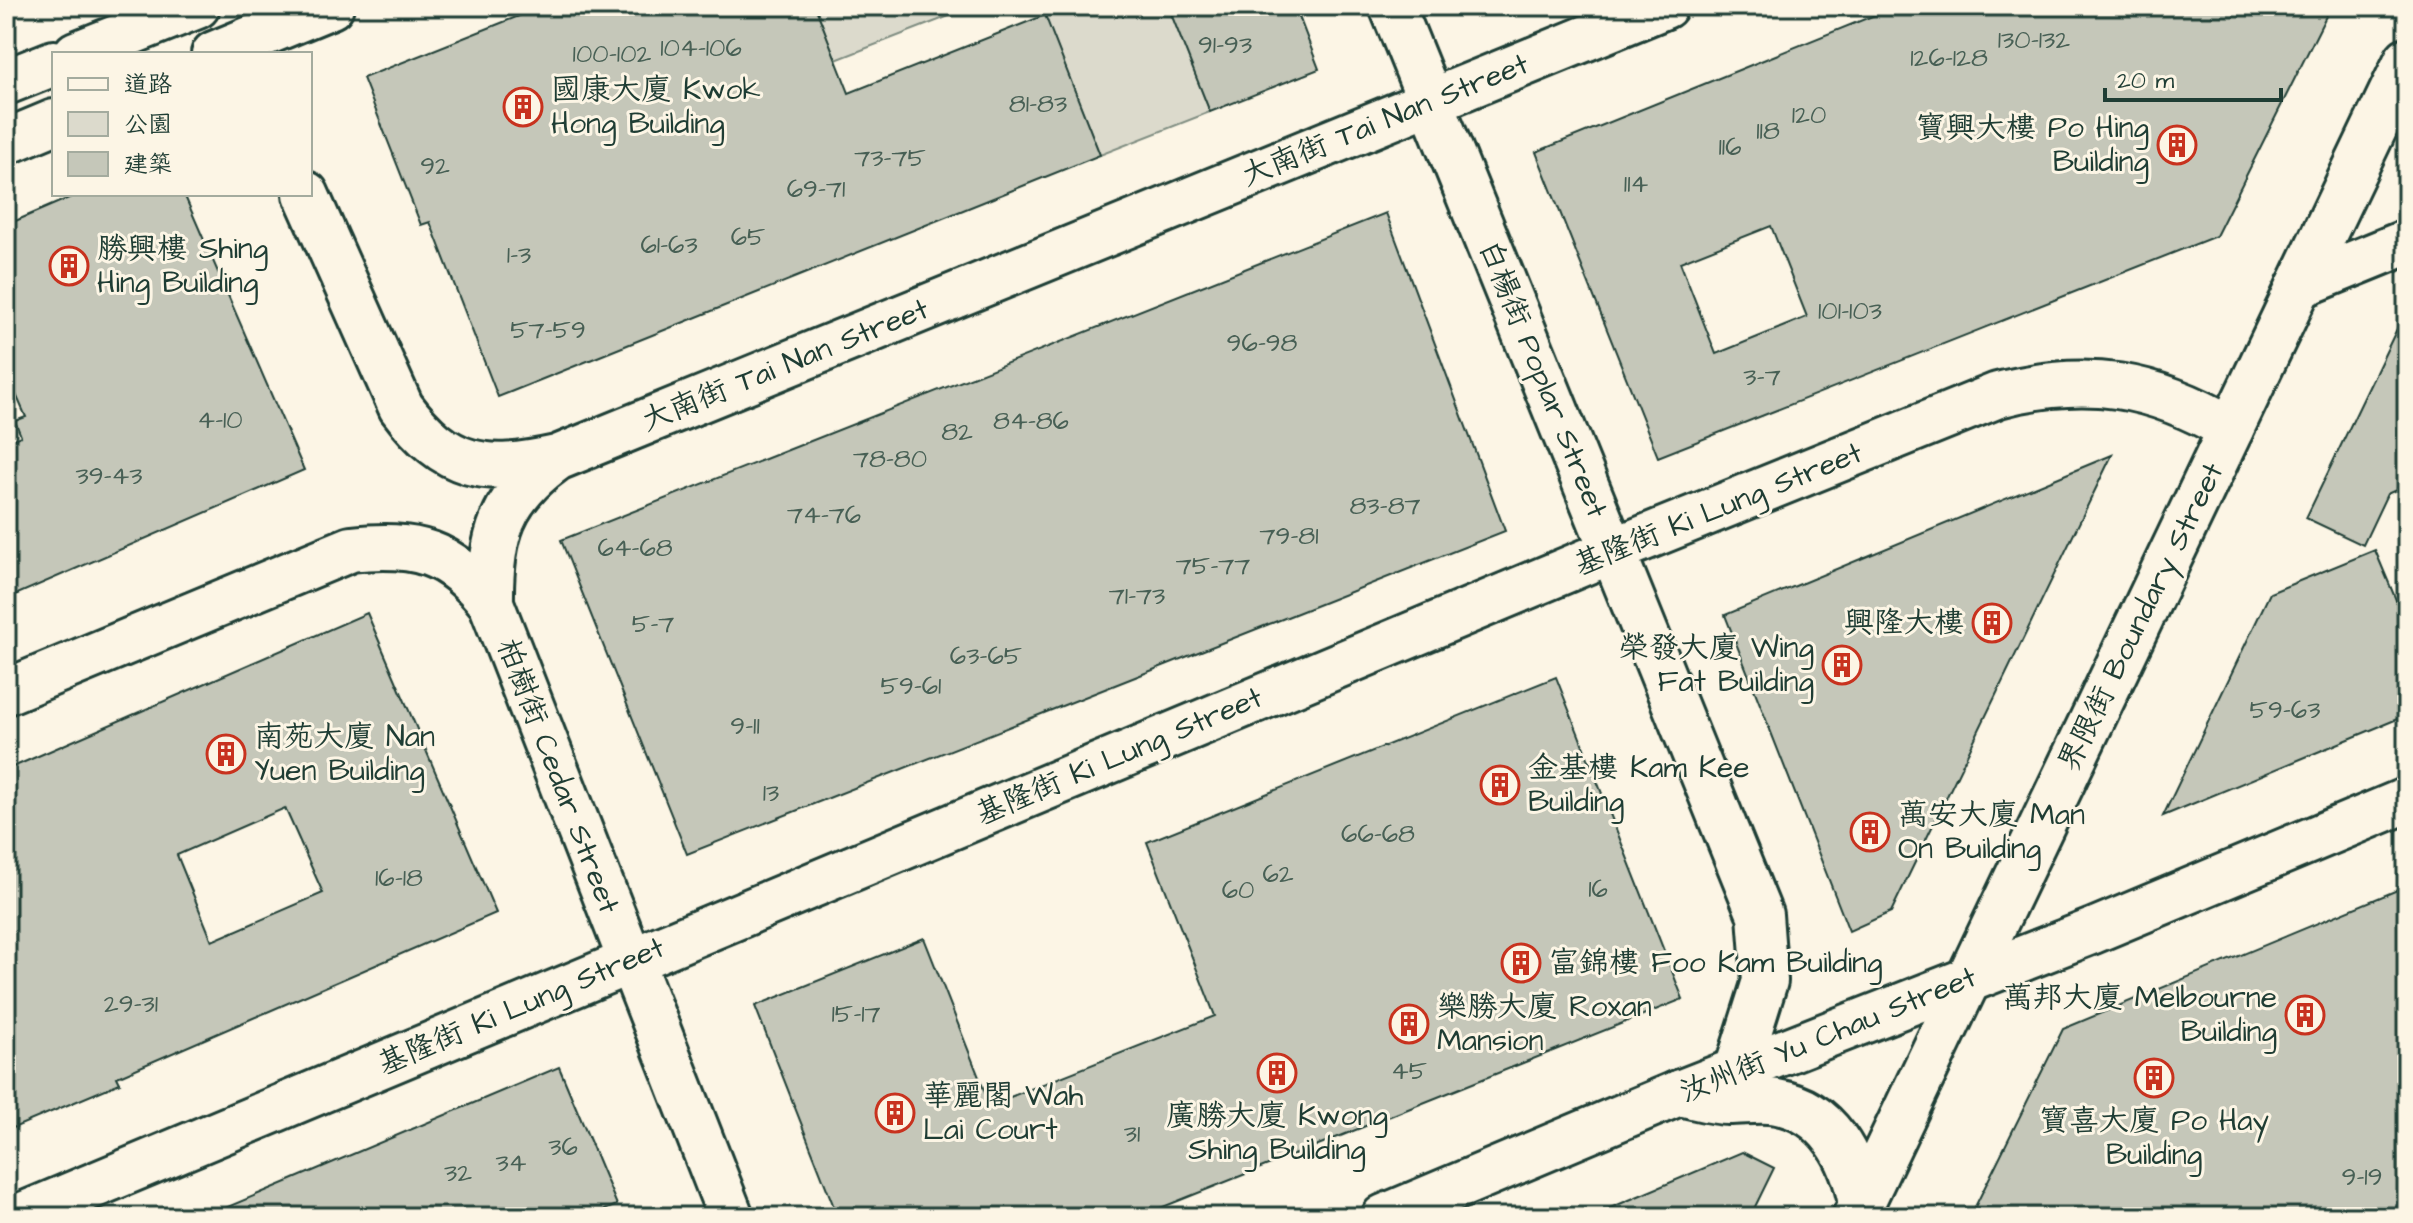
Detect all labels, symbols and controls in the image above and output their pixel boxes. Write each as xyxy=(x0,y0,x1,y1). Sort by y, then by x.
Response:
house number: 130-132 xyxy=(1998,22,2070,58)
house number: 91-93 xyxy=(1198,27,1252,63)
house number: 104-106 xyxy=(660,30,742,66)
house number: 100-102 xyxy=(573,36,652,72)
house number: 126-128 xyxy=(1910,40,1988,76)
street label: 大南街 Tai Nan Street xyxy=(1235,43,1535,197)
legend xyxy=(52,52,312,196)
scale bar xyxy=(2105,52,2281,102)
text: 20 m xyxy=(2117,64,2174,98)
text: 道路 xyxy=(124,68,172,102)
place label: 國康大廈 Kwok Hong Building xyxy=(551,69,761,146)
building icon: 國康大廈 Kwok Hong Building xyxy=(502,86,544,128)
house number: 81-83 xyxy=(1009,86,1067,122)
house number: 120 xyxy=(1792,97,1826,133)
place label: 寶興大樓 Po Hing Building xyxy=(1916,107,2149,184)
text: 公園 xyxy=(124,108,172,142)
house number: 118 xyxy=(1756,113,1780,149)
building icon: 寶興大樓 Po Hing Building xyxy=(2156,124,2198,166)
house number: 116 xyxy=(1719,129,1741,165)
house number: 73-75 xyxy=(854,140,926,176)
text: 建築 xyxy=(124,148,172,182)
house number: 92 xyxy=(420,148,450,184)
house number: 114 xyxy=(1624,166,1648,202)
house number: 69-71 xyxy=(787,171,845,207)
house number: 65 xyxy=(731,219,765,255)
house number: 61-63 xyxy=(640,227,698,263)
place label: 勝興樓 Shing Hing Building xyxy=(97,228,268,305)
street label: 白楊街 Poplar Street xyxy=(1468,234,1618,524)
house number: 1-3 xyxy=(507,237,531,273)
building icon: 勝興樓 Shing Hing Building xyxy=(48,245,90,287)
street label: 大南街 Tai Nan Street xyxy=(635,288,935,442)
house number: 101-103 xyxy=(1818,293,1882,329)
house number: 57-59 xyxy=(510,312,586,348)
house number: 96-98 xyxy=(1227,325,1298,361)
house number: 3-7 xyxy=(1743,359,1781,395)
house number: 4-10 xyxy=(197,402,243,438)
house number: 84-86 xyxy=(993,403,1069,439)
house number: 82 xyxy=(941,414,973,450)
street label: 基隆街 Ki Lung Street xyxy=(1567,432,1869,587)
house number: 78-80 xyxy=(853,441,927,477)
street label: 界限街 Boundary Street xyxy=(2048,456,2235,779)
house number: 39-43 xyxy=(75,458,143,494)
house number: 83-87 xyxy=(1349,488,1421,524)
house number: 74-76 xyxy=(787,497,861,533)
house number: 79-81 xyxy=(1259,518,1319,554)
house number: 64-68 xyxy=(597,530,673,566)
house number: 75-77 xyxy=(1176,548,1250,584)
house number: 71-73 xyxy=(1109,578,1165,614)
place label: 興隆大樓 xyxy=(1844,602,1964,644)
building icon: 興隆大樓 xyxy=(1971,602,2013,644)
house number: 5-7 xyxy=(632,606,674,642)
place label: 榮發大廈 Wing Fat Building xyxy=(1619,627,1814,704)
street label: 柏樹街 Cedar Street xyxy=(486,633,630,919)
house number: 63-65 xyxy=(950,638,1022,674)
building icon: 榮發大廈 Wing Fat Building xyxy=(1821,644,1863,686)
house number: 59-61 xyxy=(881,668,941,704)
street label: 基隆街 Ki Lung Street xyxy=(969,677,1269,836)
house number: 59-63 xyxy=(2250,692,2320,728)
house number: 9-11 xyxy=(730,708,760,744)
place label: 南苑大廈 Nan Yuen Building xyxy=(254,716,435,793)
building icon: 南苑大廈 Nan Yuen Building xyxy=(205,733,247,775)
place label: 金基樓 Kam Kee Building xyxy=(1528,747,1749,824)
building icon: 金基樓 Kam Kee Building xyxy=(1479,764,1521,806)
house number: 13 xyxy=(763,775,779,811)
place label: 萬安大廈 Man On Building xyxy=(1898,794,2085,871)
building icon: 萬安大廈 Man On Building xyxy=(1849,811,1891,853)
house number: 66-68 xyxy=(1341,816,1415,852)
house number: 62 xyxy=(1262,856,1294,892)
house number: 16-18 xyxy=(375,860,423,896)
house number: 16 xyxy=(1588,871,1608,907)
house number: 60 xyxy=(1222,872,1254,908)
street label: 基隆街 Ki Lung Street xyxy=(371,927,671,1086)
building icon: 富錦樓 Foo Kam Building xyxy=(1500,942,1542,984)
place label: 富錦樓 Foo Kam Building xyxy=(1549,942,1883,985)
street label: 汝州街 Yu Chau Street xyxy=(1673,956,1983,1114)
place label: 萬邦大廈 Melbourne Building xyxy=(2002,977,2277,1054)
house number: 29-31 xyxy=(104,986,158,1022)
place label: 樂勝大廈 Roxan Mansion xyxy=(1437,986,1652,1062)
building icon: 萬邦大廈 Melbourne Building xyxy=(2284,994,2326,1036)
house number: 15-17 xyxy=(831,996,881,1032)
building icon: 樂勝大廈 Roxan Mansion xyxy=(1388,1003,1430,1045)
building icon: 廣勝大廈 Kwong Shing Building xyxy=(1256,1052,1298,1094)
house number: 45 xyxy=(1391,1053,1427,1089)
building icon: 寶喜大廈 Po Hay Building xyxy=(2133,1057,2175,1099)
place label: 華麗閣 Wah Lai Court xyxy=(923,1075,1083,1151)
building icon: 華麗閣 Wah Lai Court xyxy=(874,1092,916,1134)
place label: 廣勝大廈 Kwong Shing Building xyxy=(1166,1095,1388,1172)
place label: 寶喜大廈 Po Hay Building xyxy=(2039,1100,2269,1177)
house number: 31 xyxy=(1124,1116,1140,1152)
house number: 36 xyxy=(548,1129,578,1165)
house number: 34 xyxy=(496,1145,527,1181)
house number: 32 xyxy=(444,1155,472,1191)
house number: 9-19 xyxy=(2341,1159,2383,1195)

